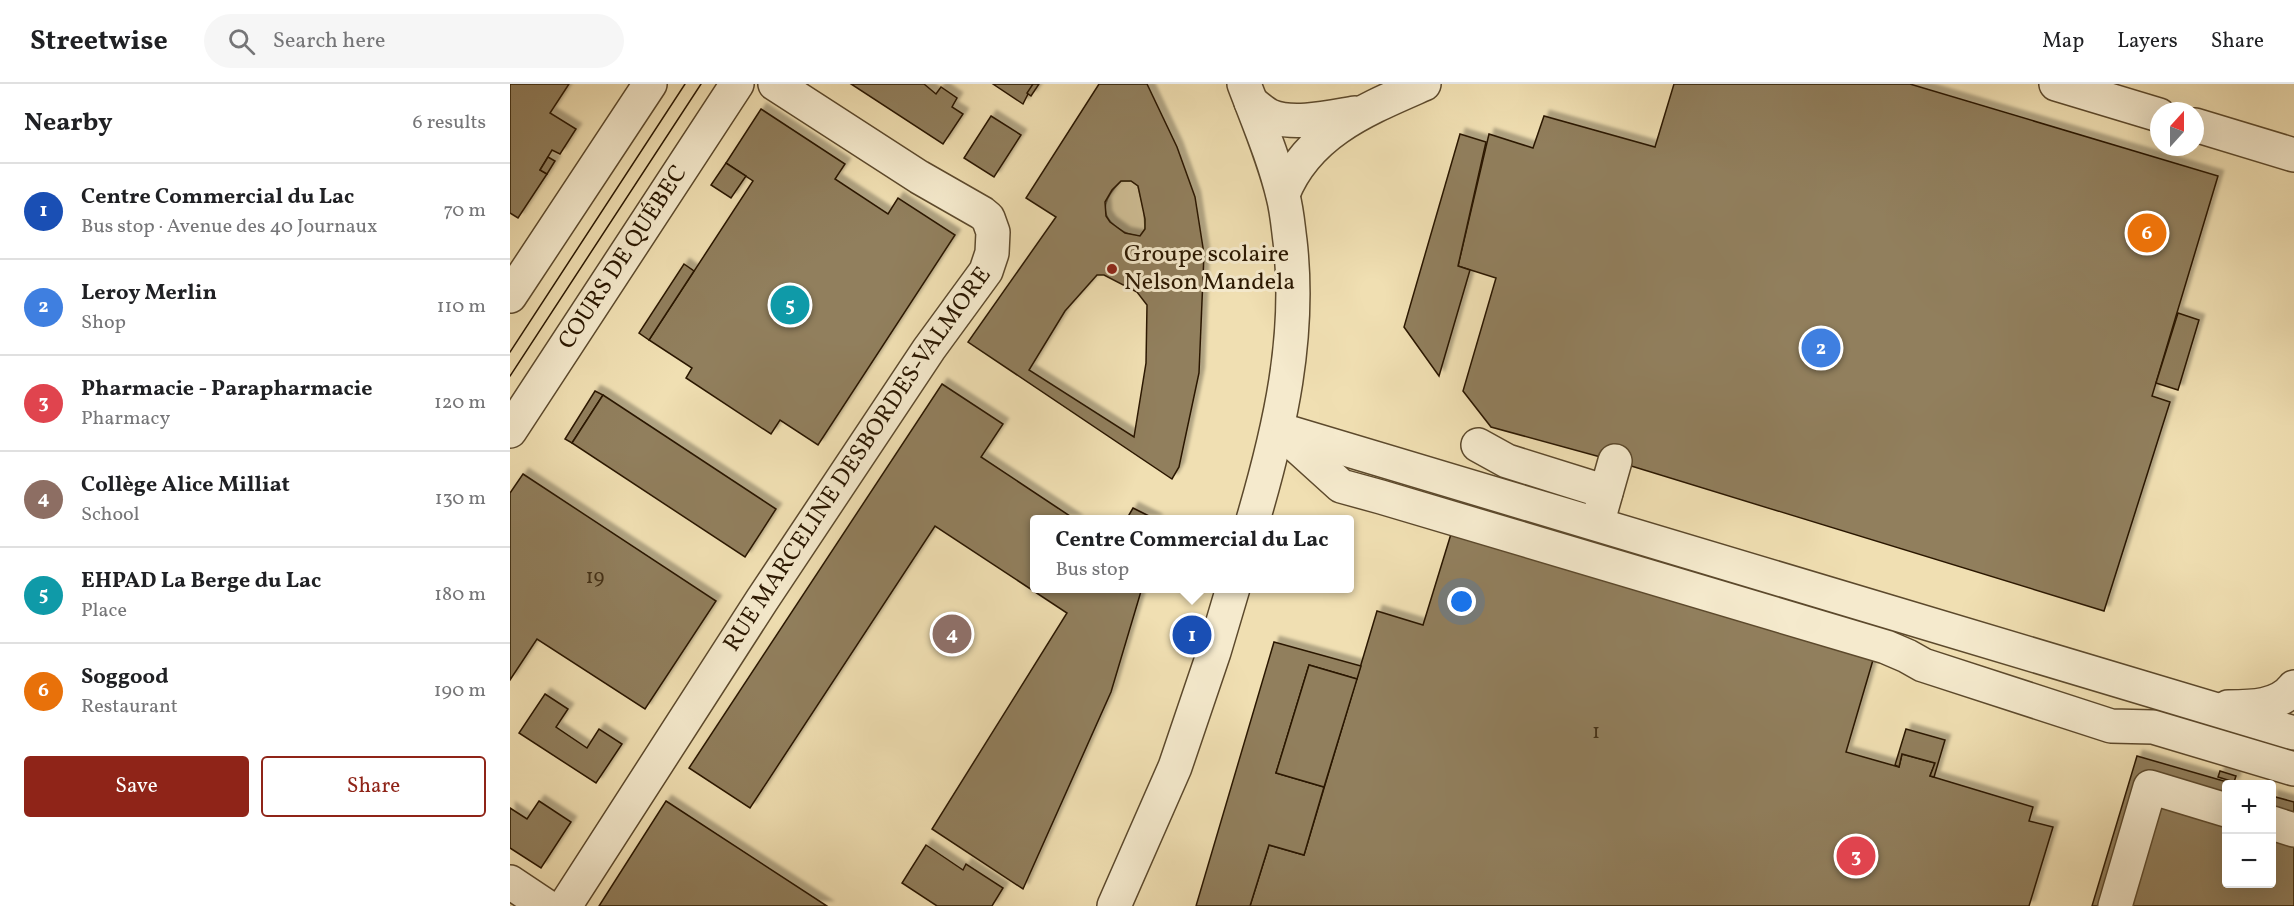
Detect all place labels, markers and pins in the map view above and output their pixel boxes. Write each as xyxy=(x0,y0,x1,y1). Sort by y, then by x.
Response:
pin: 6 xyxy=(2128,210,2166,256)
place label: Groupe scolaire Nelson Mandela xyxy=(1124,238,1295,300)
marker: Groupe scolaire Nelson Mandela xyxy=(1105,262,1119,276)
pin: 5 xyxy=(770,282,810,328)
pin: 2 xyxy=(1802,326,1840,370)
pin: 4 xyxy=(932,612,972,656)
pin: 1 xyxy=(1172,612,1212,658)
pin: 3 xyxy=(1836,834,1876,878)

